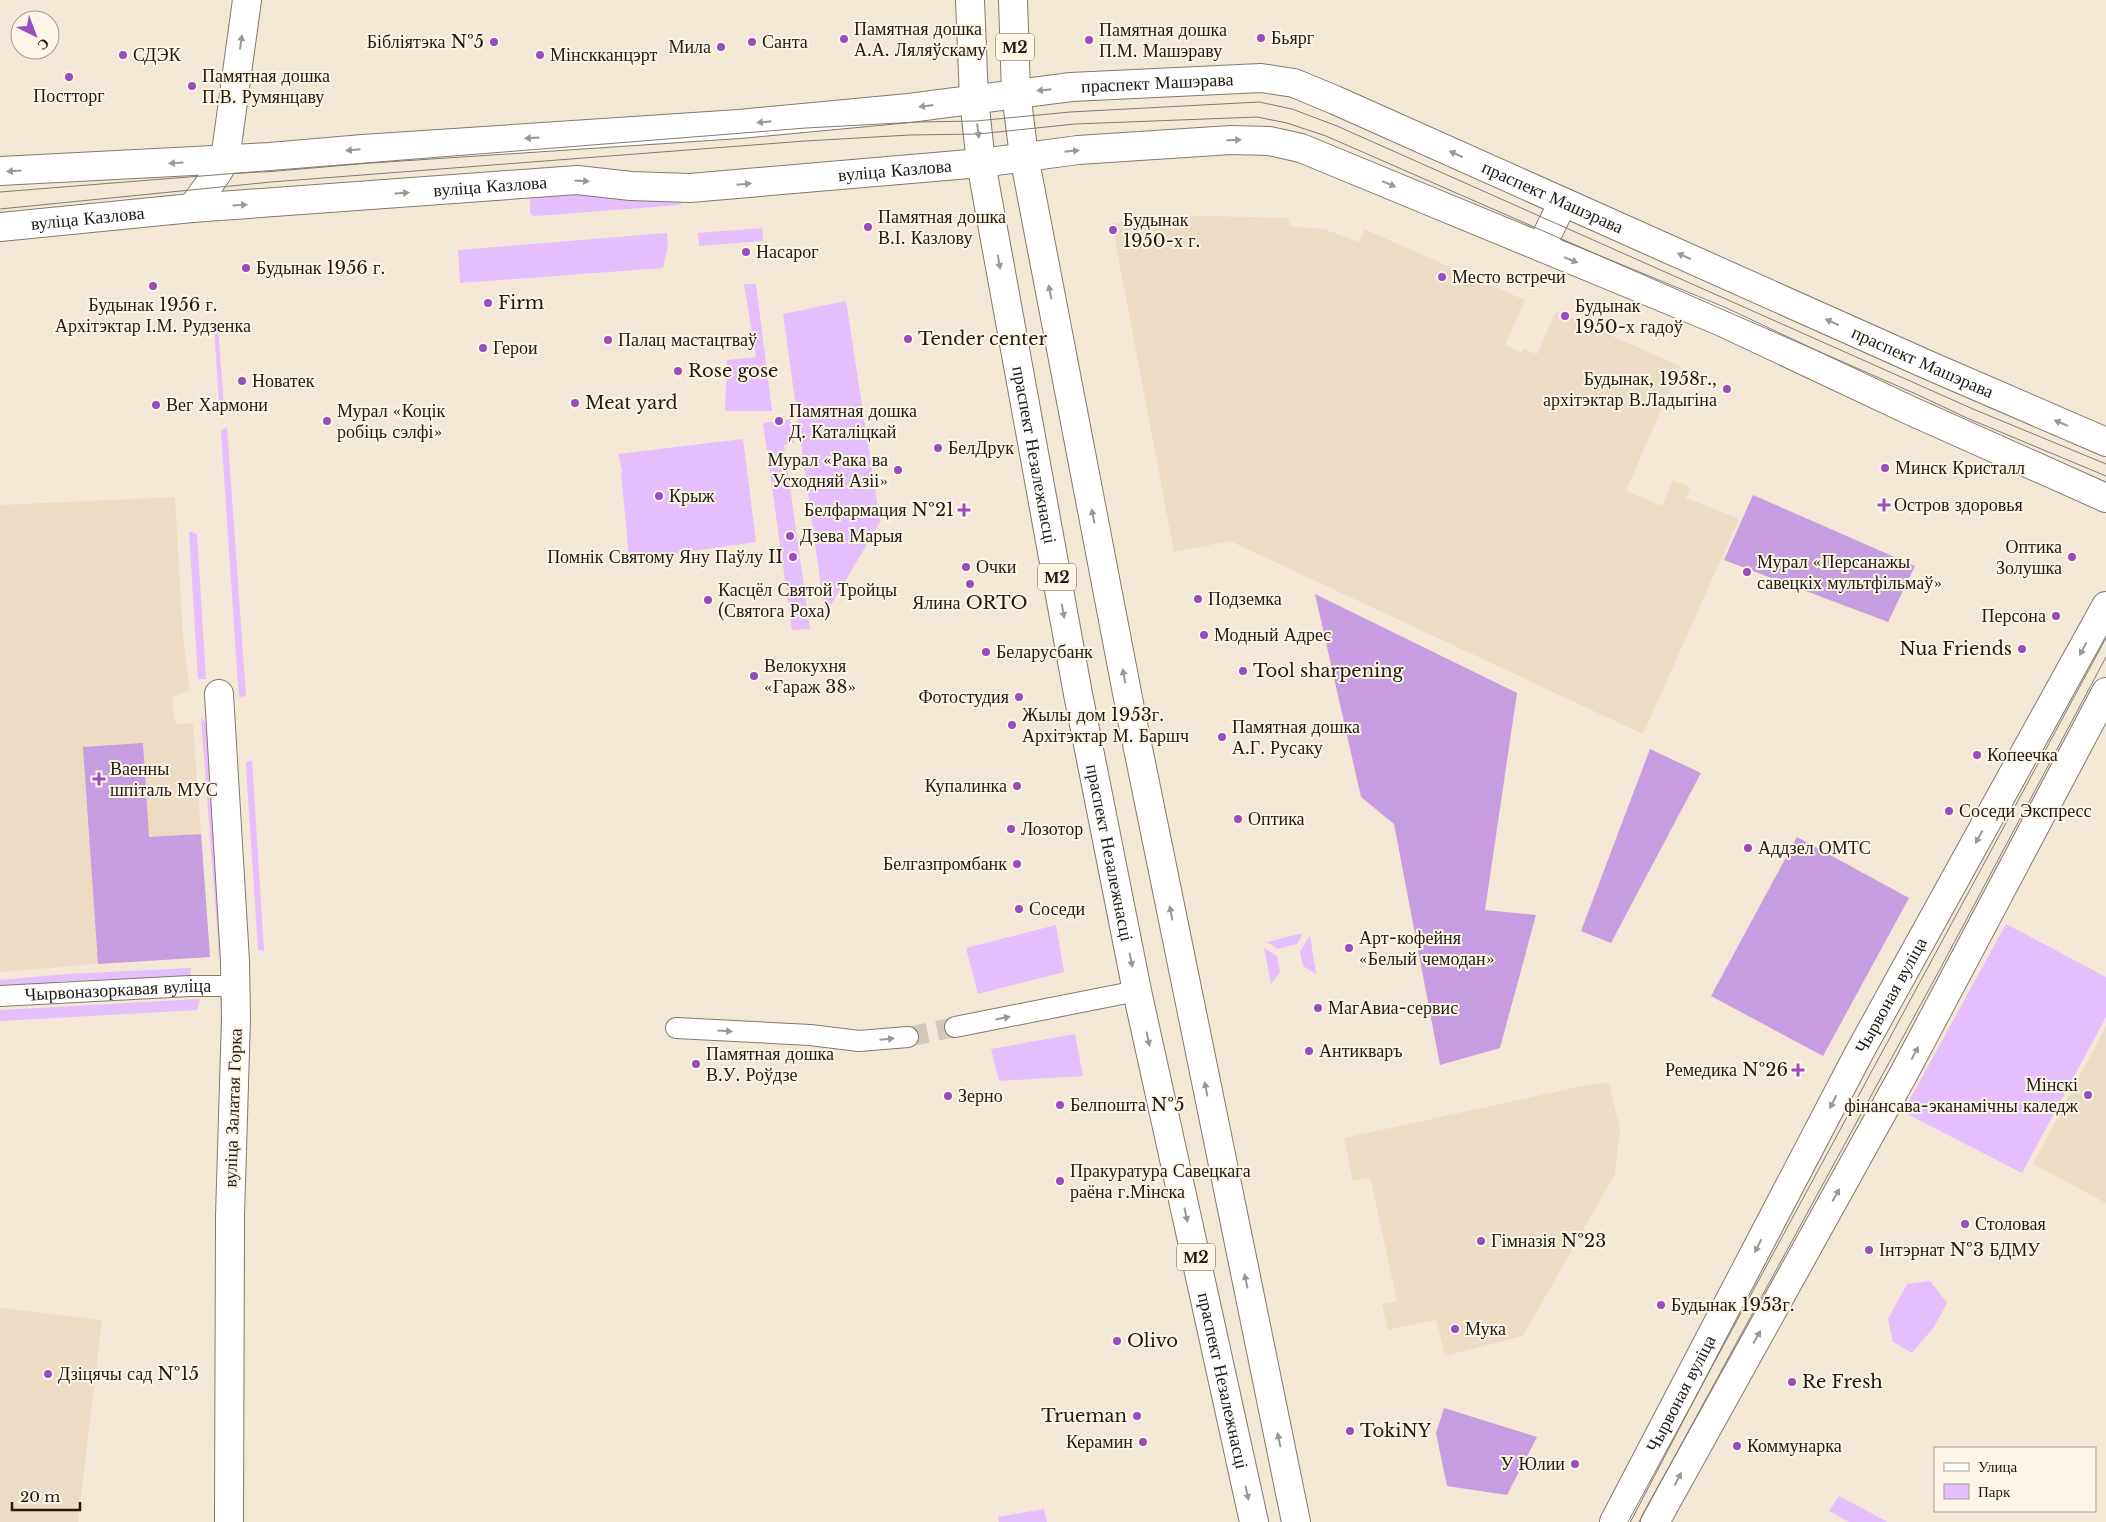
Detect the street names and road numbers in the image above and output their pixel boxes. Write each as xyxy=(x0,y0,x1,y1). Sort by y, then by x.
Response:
road number: М2 xyxy=(996,34,1034,61)
street label: праспект Машэрава xyxy=(1080,68,1234,98)
street label: вуліца Казлова xyxy=(837,155,953,186)
street label: праспект Машэрава xyxy=(1478,156,1627,238)
street label: вуліца Казлова xyxy=(433,171,548,201)
street label: вуліца Казлова xyxy=(30,202,145,235)
street label: праспект Машэрава xyxy=(1848,321,1997,403)
street label: праспект Незалежнасці xyxy=(1007,364,1061,545)
road number: М2 xyxy=(1038,564,1076,590)
street label: праспект Незалежнасці xyxy=(1081,762,1138,943)
street label: Чырвоная вуліца xyxy=(1850,934,1932,1057)
street label: Чырвоназоркавая вуліца xyxy=(24,975,211,1006)
street label: вуліца Залатая Горка xyxy=(219,1028,247,1188)
road number: М2 xyxy=(1177,1244,1215,1270)
street label: праспект Незалежнасці xyxy=(1193,1290,1253,1471)
street label: Чырвоная вуліца xyxy=(1642,1331,1721,1456)

